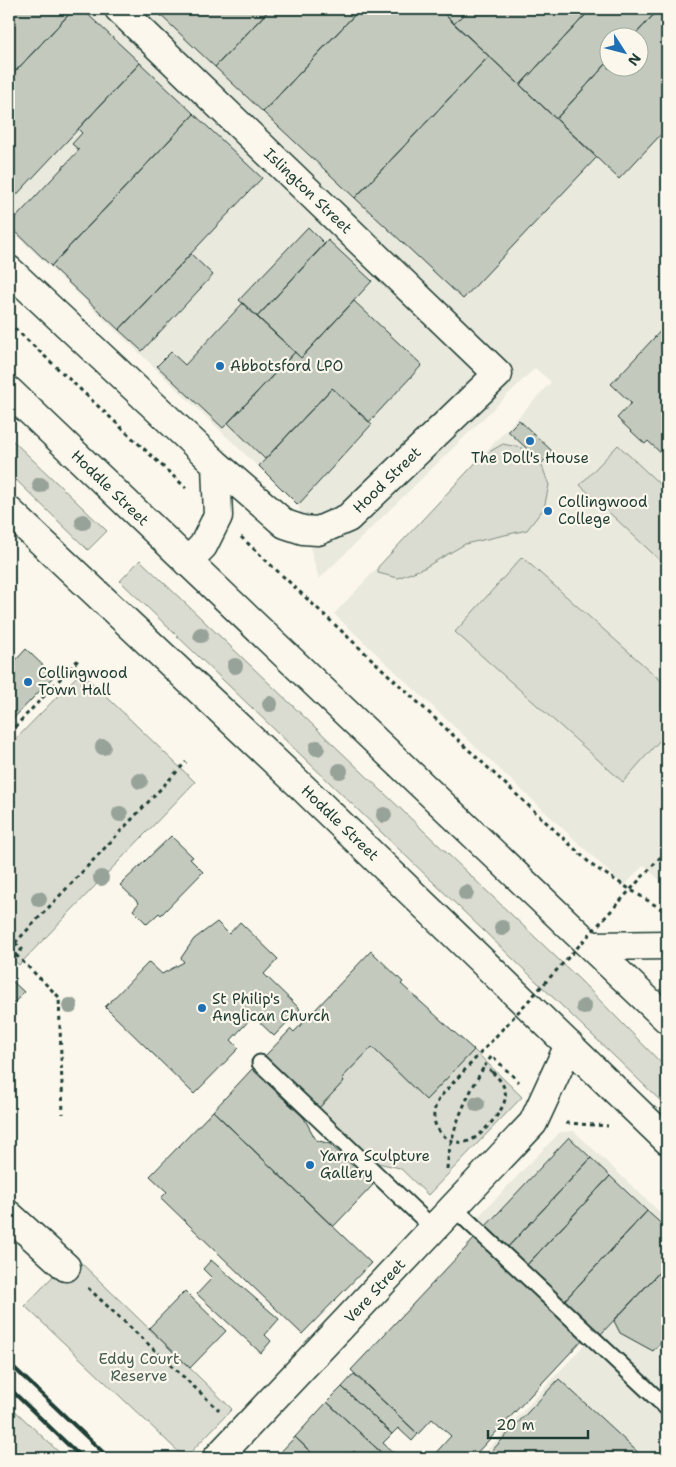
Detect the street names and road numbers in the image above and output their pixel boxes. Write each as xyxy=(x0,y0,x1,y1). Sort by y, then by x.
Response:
street label: Islington Street xyxy=(260,144,356,238)
street label: Hood Street xyxy=(348,442,426,518)
street label: Hoddle Street xyxy=(67,446,153,530)
street label: Hoddle Street xyxy=(297,781,383,865)
street label: Vere Street xyxy=(340,1255,410,1327)

